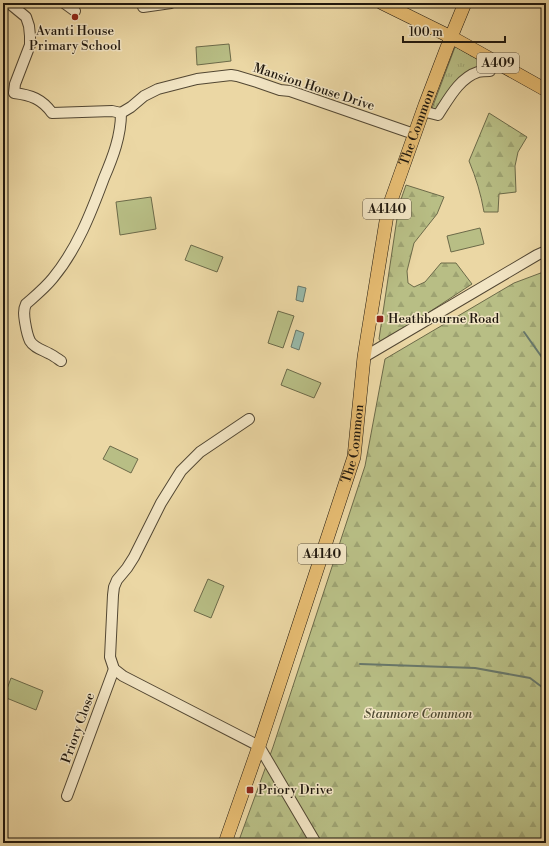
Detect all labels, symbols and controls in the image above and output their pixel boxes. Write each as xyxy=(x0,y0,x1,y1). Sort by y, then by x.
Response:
marker: Avanti House Primary School xyxy=(70,12,80,22)
scale bar xyxy=(403,18,505,44)
place label: Avanti House Primary School xyxy=(29,23,121,54)
text: 100 m xyxy=(409,25,443,40)
road number: A409 xyxy=(477,53,519,73)
street label: Mansion House Drive xyxy=(251,60,377,114)
street label: The Common xyxy=(396,87,438,168)
road number: A4140 xyxy=(363,199,411,219)
place label: Heathbourne Road xyxy=(388,311,500,327)
marker: Heathbourne Road xyxy=(375,314,385,324)
street label: The Common xyxy=(338,403,367,485)
road number: A4140 xyxy=(298,544,346,564)
street label: Priory Close xyxy=(58,690,98,765)
park label: Stanmore Common xyxy=(364,706,473,722)
place label: Priory Drive xyxy=(258,782,333,798)
marker: Priory Drive xyxy=(245,785,255,795)

